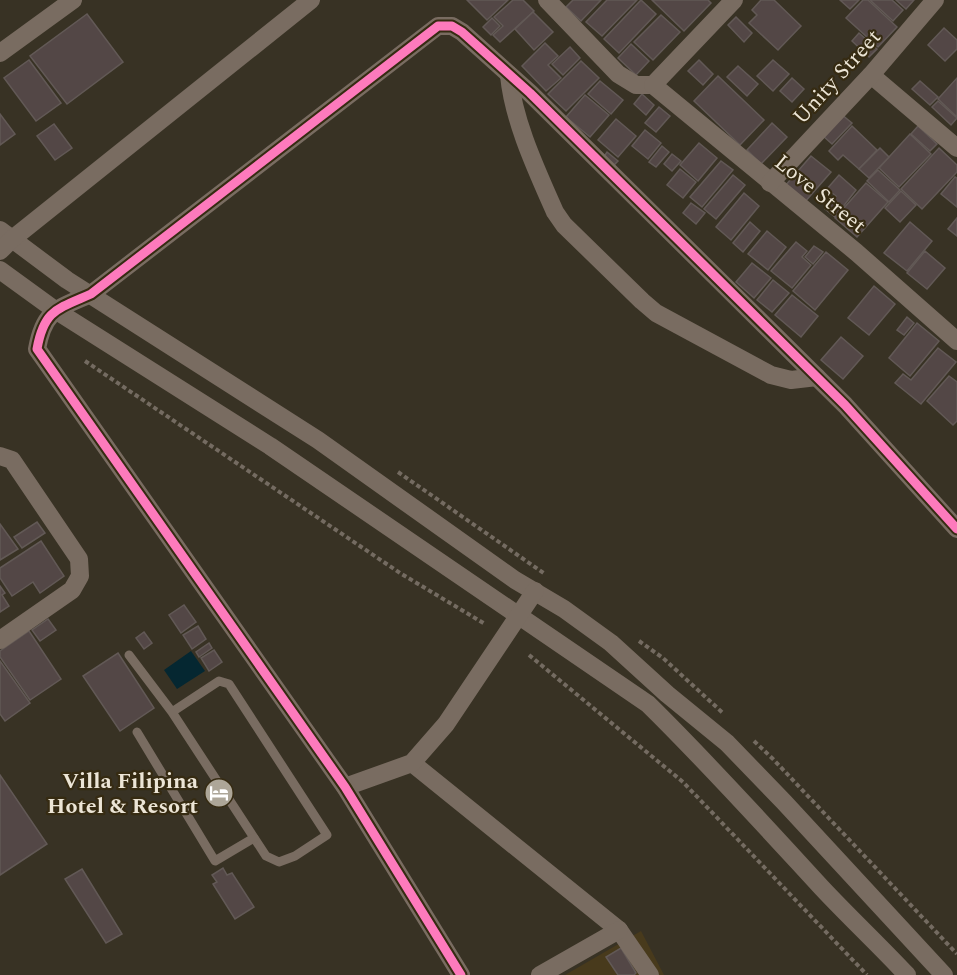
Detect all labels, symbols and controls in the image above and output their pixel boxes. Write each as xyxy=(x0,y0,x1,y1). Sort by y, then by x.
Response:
street label: Unity Street xyxy=(785,22,889,132)
street label: Love Street xyxy=(767,147,873,242)
place label: Villa Filipina Hotel & Resort xyxy=(47,765,199,823)
hotel icon: Villa Filipina Hotel & Resort xyxy=(203,777,235,809)

